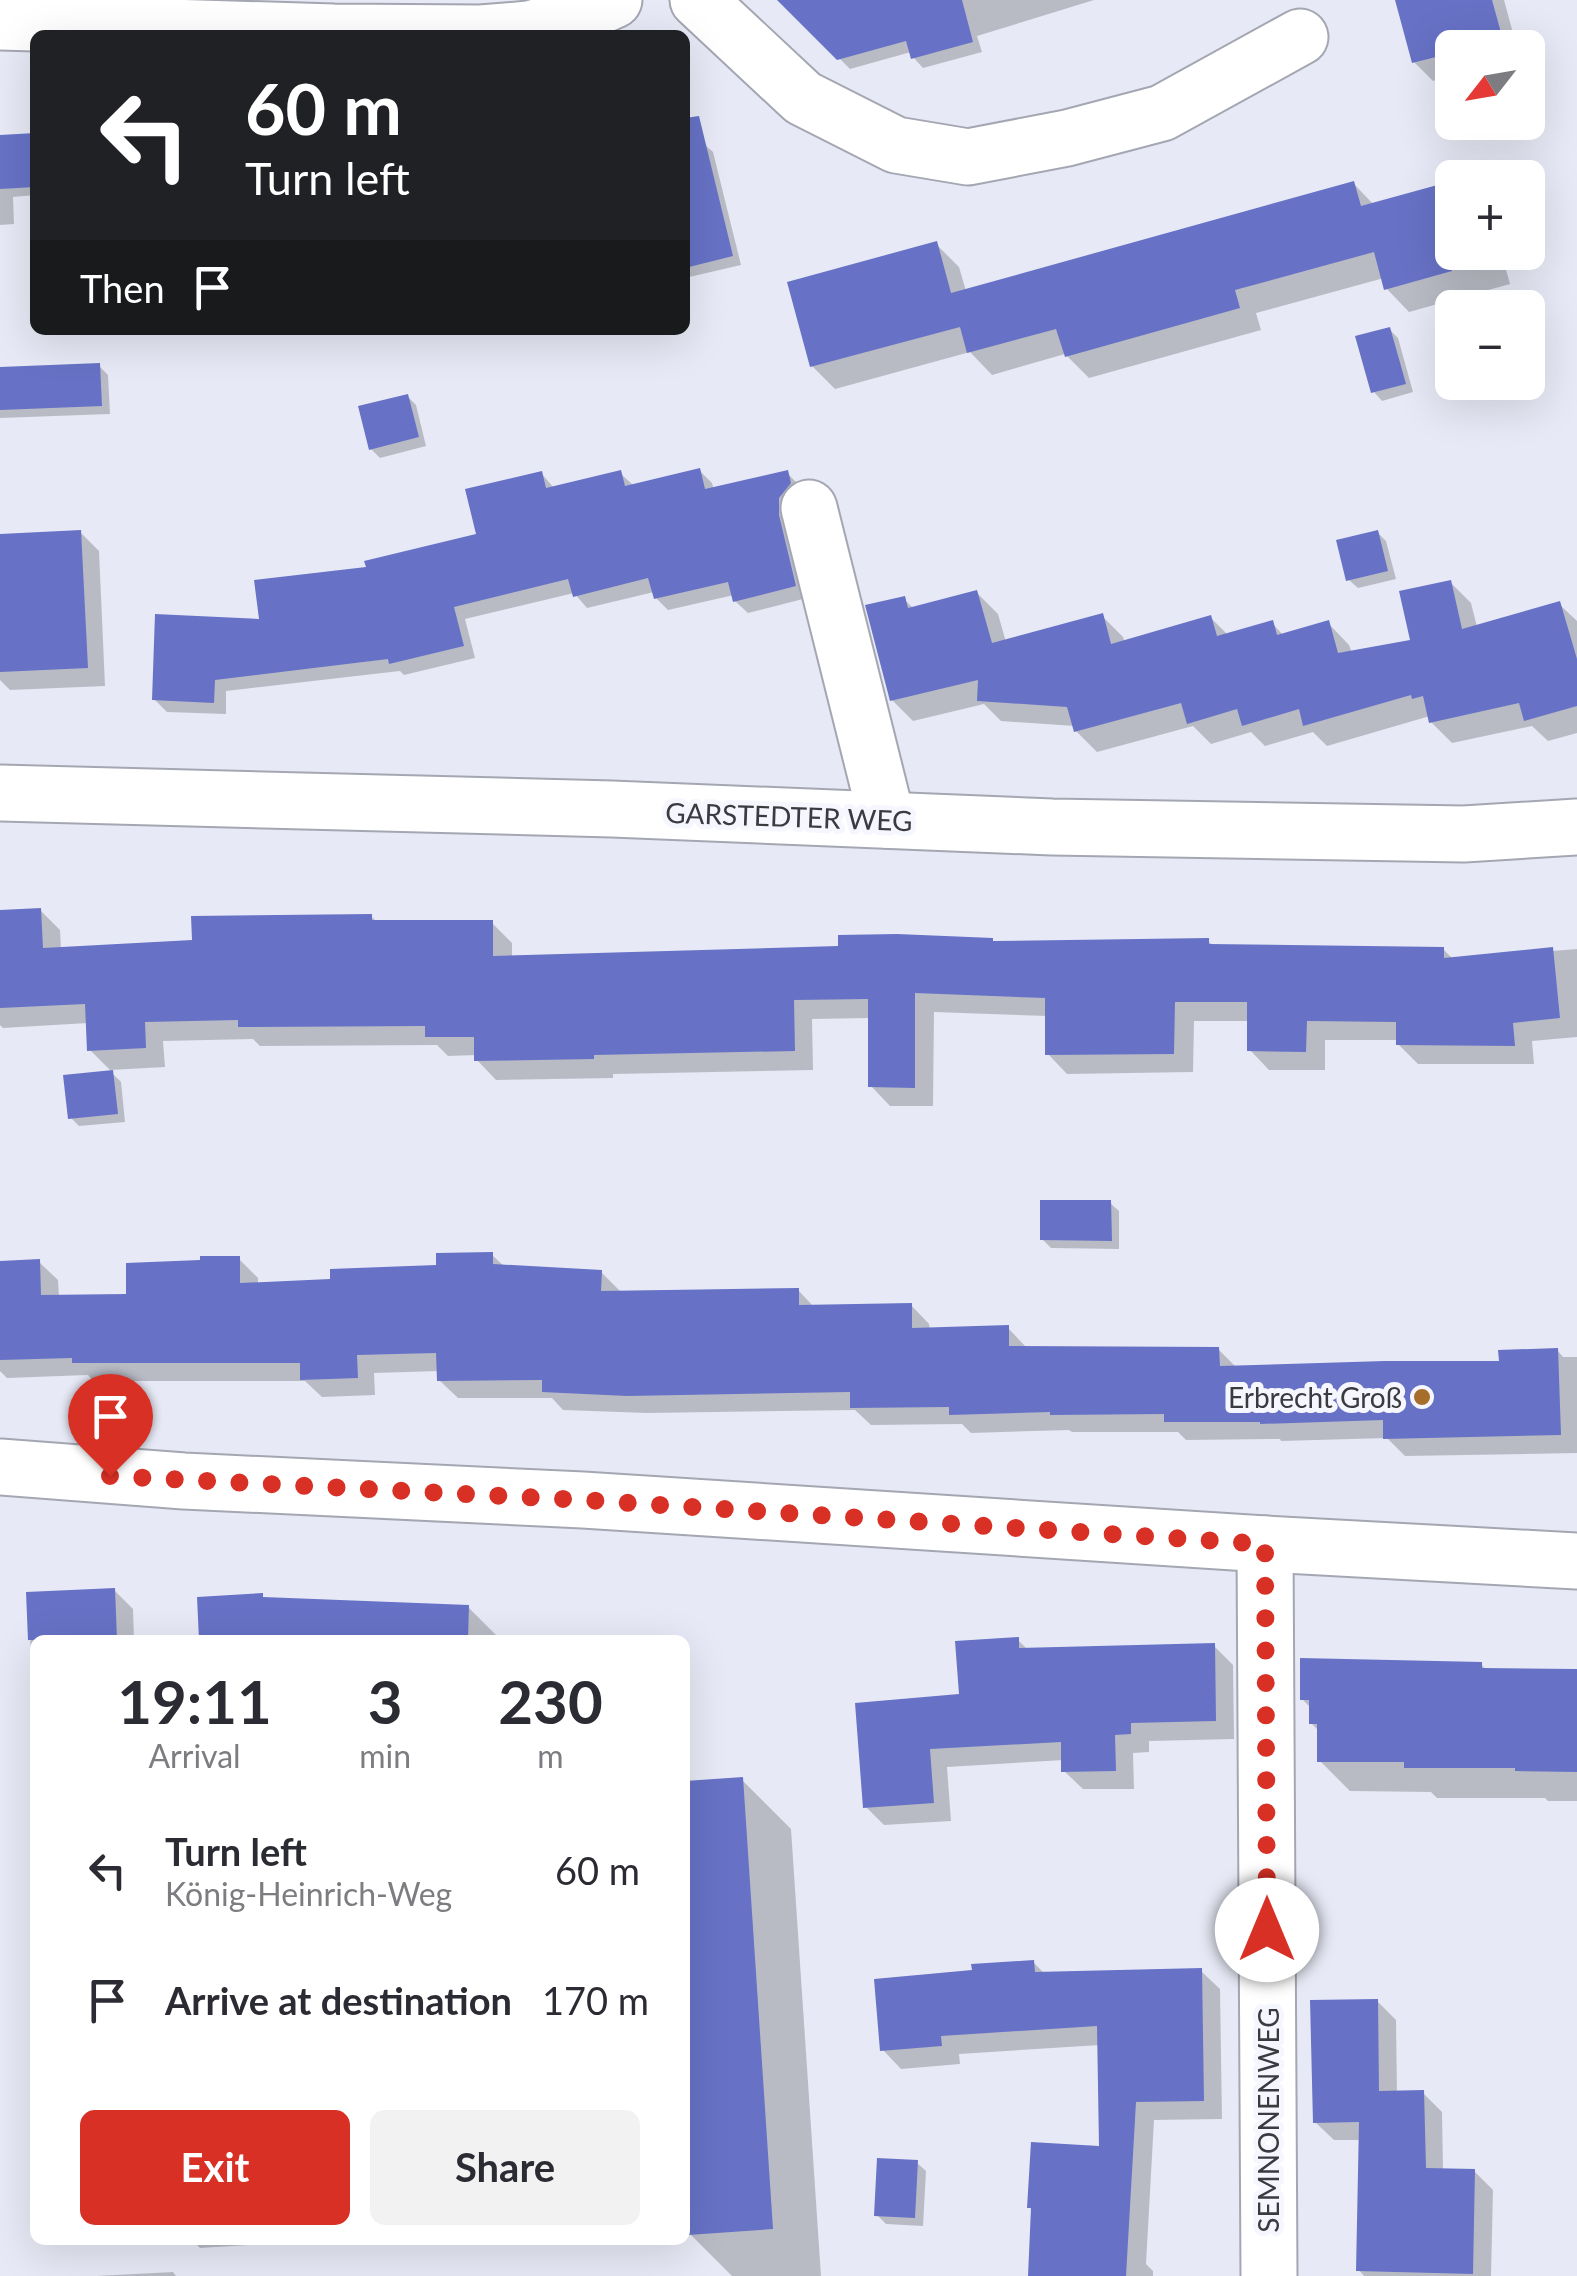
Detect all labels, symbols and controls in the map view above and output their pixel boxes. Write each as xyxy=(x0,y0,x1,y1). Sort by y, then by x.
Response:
north arrow xyxy=(1435,30,1545,140)
map controls xyxy=(1435,30,1545,400)
text: 60 m xyxy=(245,66,402,150)
icon: left xyxy=(80,70,210,200)
text: Turn left xyxy=(245,151,410,205)
button: + xyxy=(1435,160,1545,270)
icon: arrive xyxy=(185,260,240,315)
text: Then xyxy=(80,265,165,311)
button: − xyxy=(1435,290,1545,400)
street label: GARSTEDTER WEG xyxy=(665,795,913,837)
pin xyxy=(68,1374,153,1477)
place label: Erbrecht Groß xyxy=(1228,1380,1402,1414)
marker: Erbrecht Groß xyxy=(1411,1386,1433,1408)
icon: arrive xyxy=(83,1389,138,1444)
text: 19:11 xyxy=(117,1665,272,1737)
text: 3 xyxy=(368,1665,403,1737)
text: 230 xyxy=(498,1665,603,1737)
text: Arrival xyxy=(148,1736,241,1775)
text: min xyxy=(359,1736,411,1775)
text: m xyxy=(537,1736,564,1775)
text: Turn left xyxy=(165,1828,307,1874)
icon: left xyxy=(80,1843,135,1898)
text: 60 m xyxy=(555,1847,640,1893)
text: König-Heinrich-Weg xyxy=(165,1874,452,1913)
position arrow xyxy=(1215,1878,1319,1982)
icon: arrive xyxy=(80,1973,135,2028)
text: Arrive at destination xyxy=(165,1977,512,2023)
text: 170 m xyxy=(542,1977,649,2023)
street label: SEMNONENWEG xyxy=(1251,2007,1285,2233)
button: Exit xyxy=(80,2110,350,2225)
button: Share xyxy=(370,2110,640,2225)

